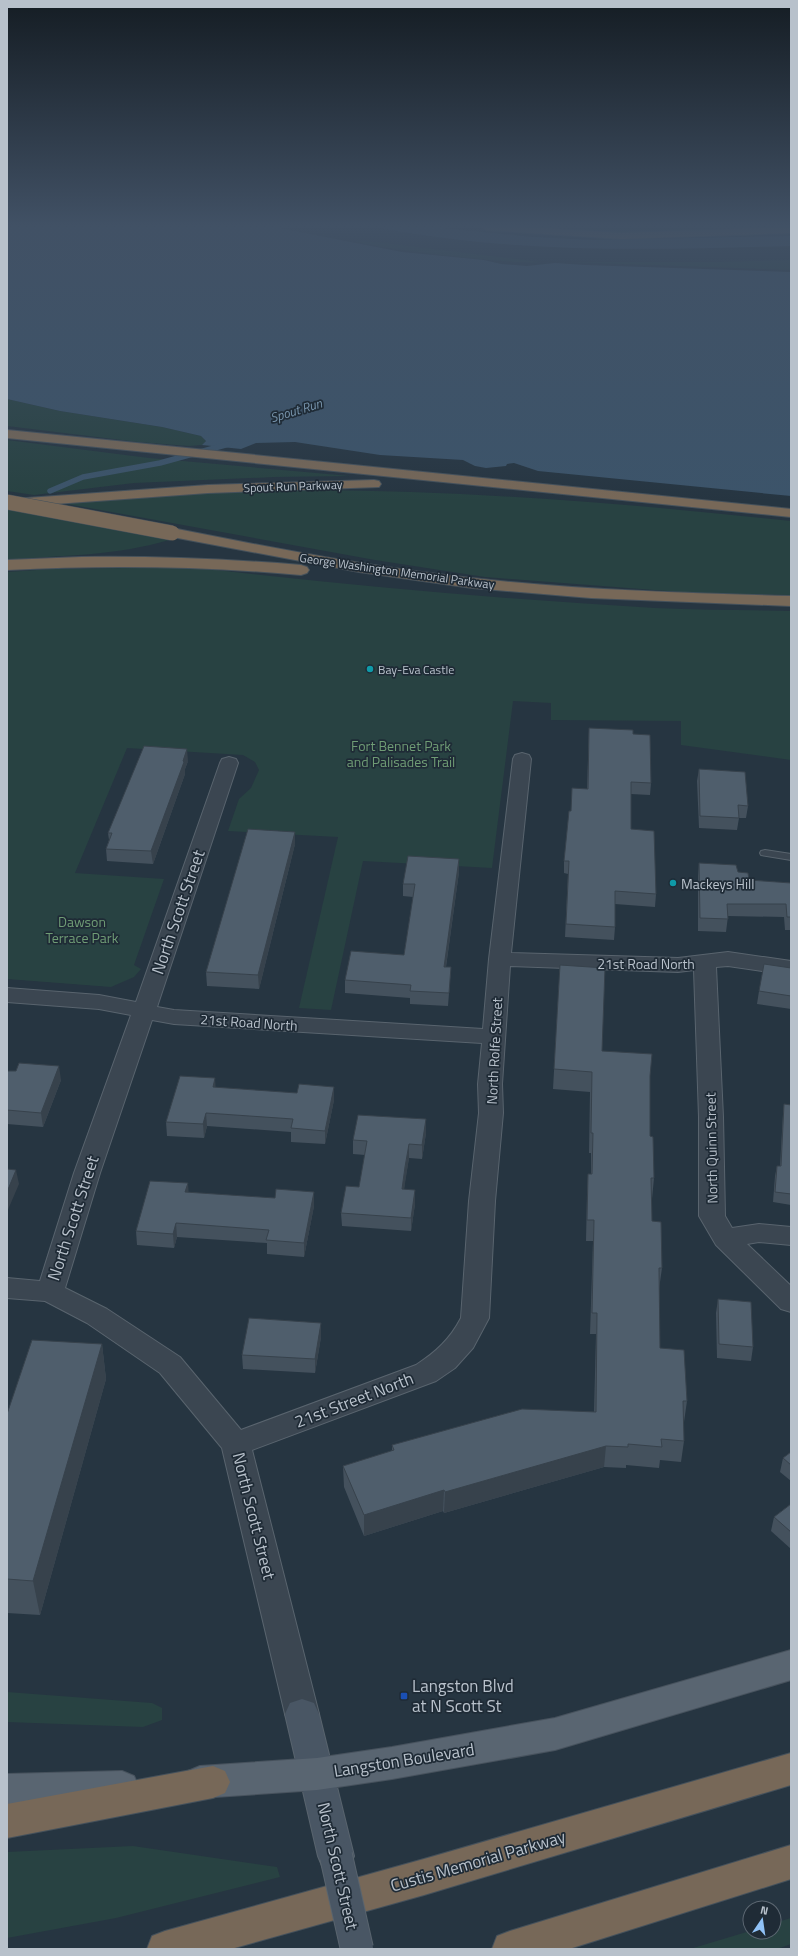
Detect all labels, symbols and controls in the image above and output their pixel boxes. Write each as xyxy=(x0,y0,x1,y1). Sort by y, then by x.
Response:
water label: Spout Run xyxy=(268,393,325,427)
street label: Spout Run Parkway xyxy=(243,475,343,497)
street label: George Washington Memorial Parkway xyxy=(298,548,496,594)
place label: Bay-Eva Castle xyxy=(378,660,454,679)
marker: Bay-Eva Castle xyxy=(365,664,375,674)
park label: Fort Bennet Park and Palisades Trail xyxy=(347,735,455,772)
street label: North Scott Street xyxy=(145,846,211,978)
place label: Mackeys Hill xyxy=(681,873,755,894)
marker: Mackeys Hill xyxy=(668,878,678,888)
park label: Dawson Terrace Park xyxy=(46,911,119,948)
street label: 21st Road North xyxy=(597,953,695,974)
street label: North Rolfe Street xyxy=(481,997,507,1105)
street label: 21st Road North xyxy=(200,1008,298,1036)
street label: North Quinn Street xyxy=(700,1092,722,1204)
street label: North Scott Street xyxy=(41,1152,105,1284)
street label: 21st Street North xyxy=(291,1365,417,1435)
street label: North Scott Street xyxy=(226,1450,282,1582)
place label: Langston Blvd at N Scott St xyxy=(412,1673,514,1719)
marker: Langston Blvd at N Scott St xyxy=(399,1691,409,1701)
street label: Langston Boulevard xyxy=(332,1736,476,1784)
street label: North Scott Street xyxy=(311,1800,365,1932)
street label: Custis Memorial Parkway xyxy=(387,1824,569,1898)
north arrow xyxy=(742,1900,782,1940)
text: N xyxy=(759,1902,770,1919)

